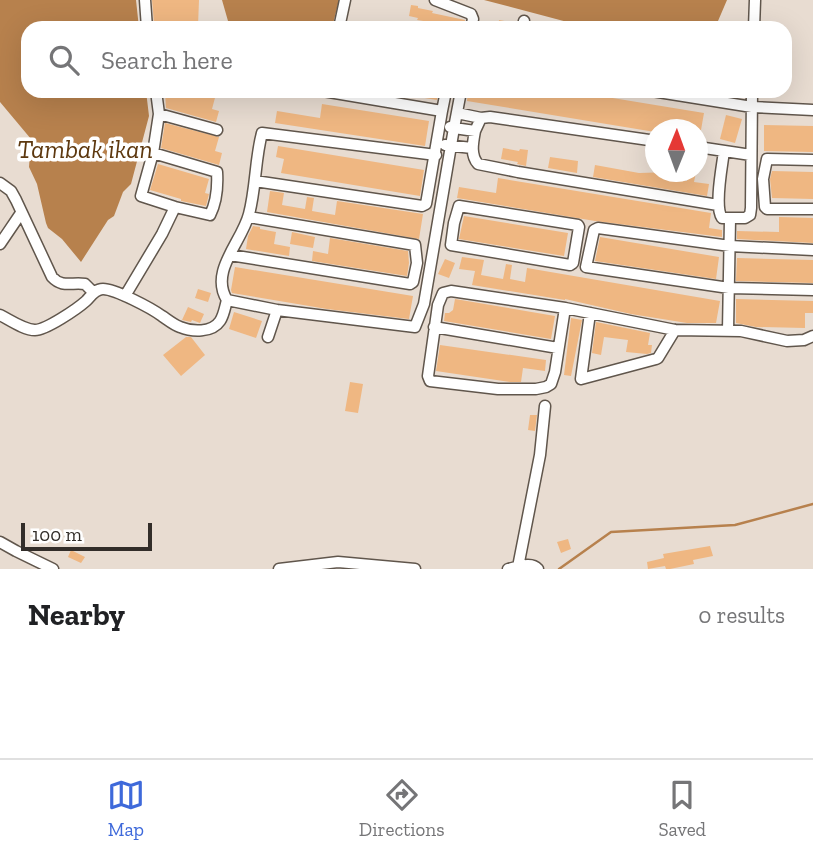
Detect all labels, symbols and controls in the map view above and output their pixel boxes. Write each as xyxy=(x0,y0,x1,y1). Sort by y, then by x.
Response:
search box xyxy=(21,21,792,98)
icon: search xyxy=(45,41,83,79)
text: Search here xyxy=(101,44,233,76)
north arrow xyxy=(645,119,708,182)
water label: Tambak ikan xyxy=(17,133,153,165)
scale bar xyxy=(21,520,152,552)
text: 100 m xyxy=(32,523,82,546)
text: Nearby xyxy=(28,597,125,633)
text: 0 results xyxy=(698,601,785,629)
tab: Map xyxy=(107,776,145,841)
tab: Directions xyxy=(359,776,445,841)
tab: Saved xyxy=(658,776,706,841)

